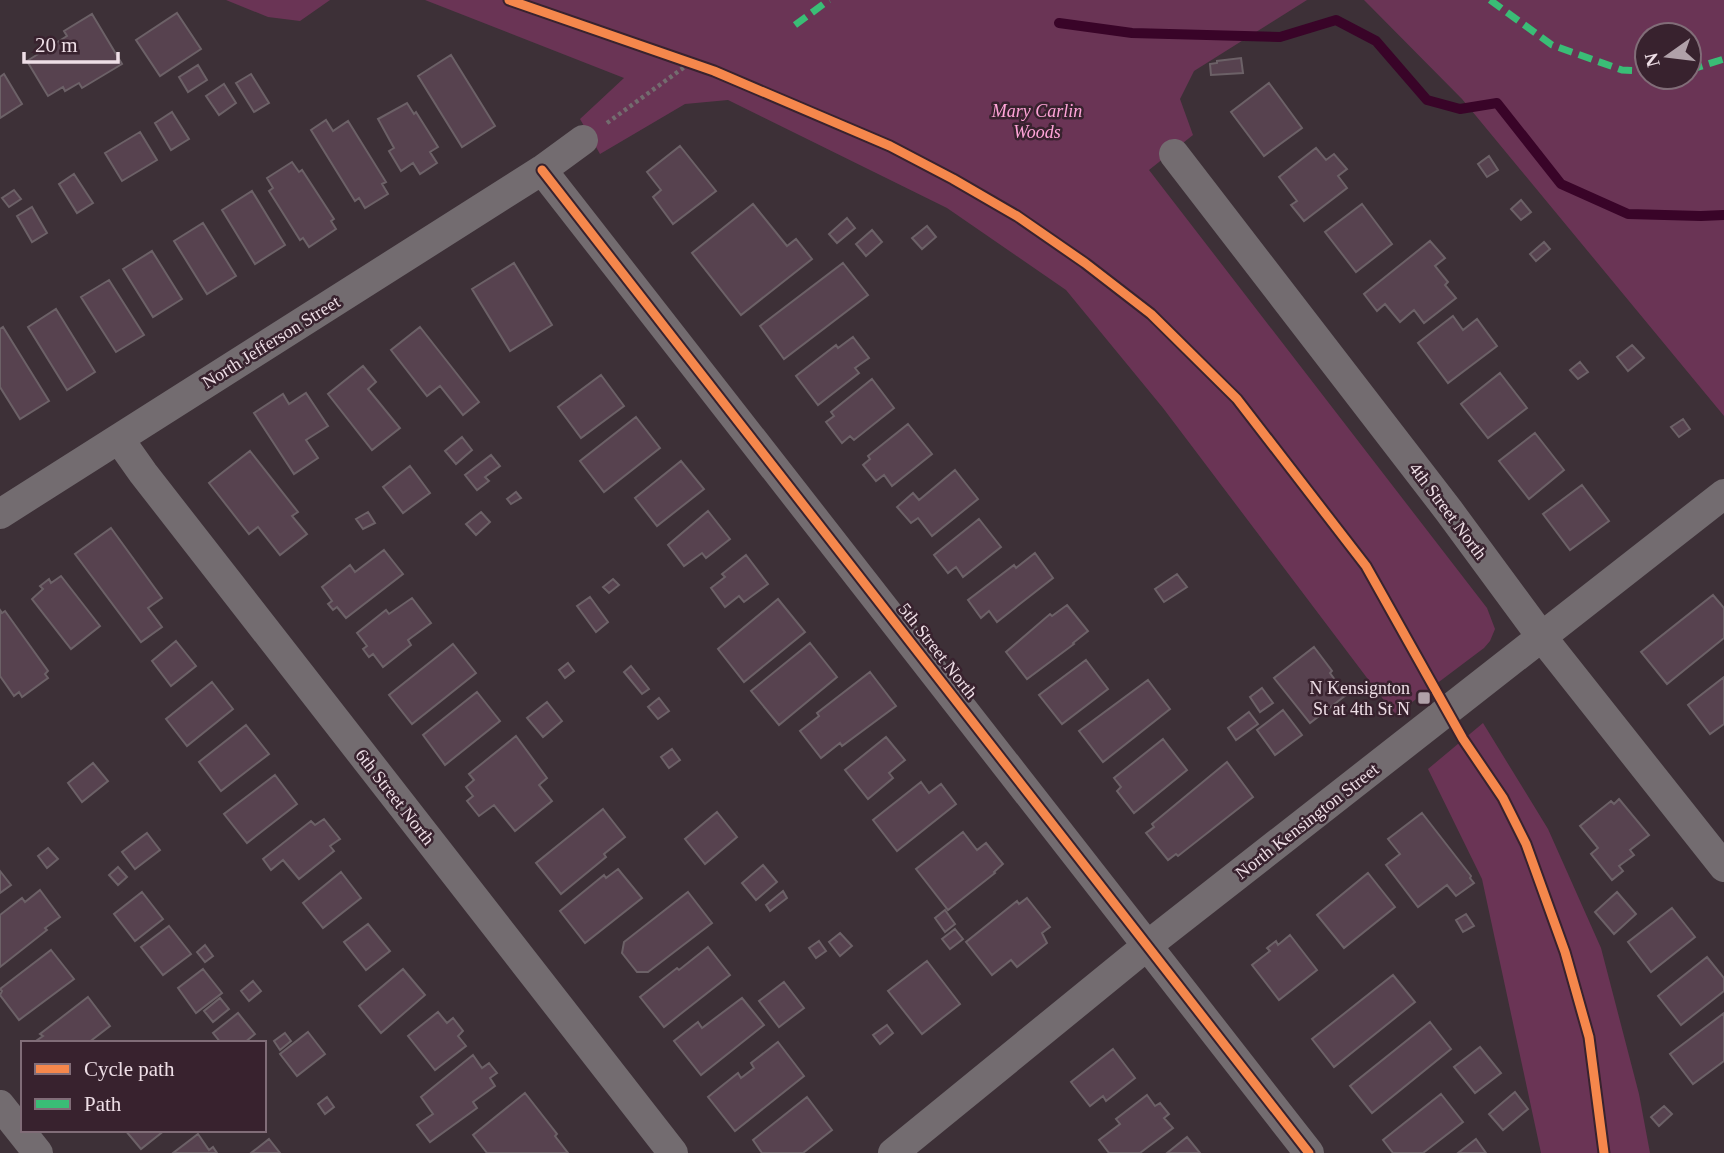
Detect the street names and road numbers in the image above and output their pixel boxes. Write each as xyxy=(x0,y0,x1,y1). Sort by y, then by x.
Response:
street label: North Jefferson Street xyxy=(198,291,344,393)
street label: 4th Street North xyxy=(1405,459,1491,563)
street label: 5th Street North xyxy=(894,599,982,703)
street label: 6th Street North xyxy=(351,745,439,849)
street label: North Kensington Street xyxy=(1232,759,1382,883)

